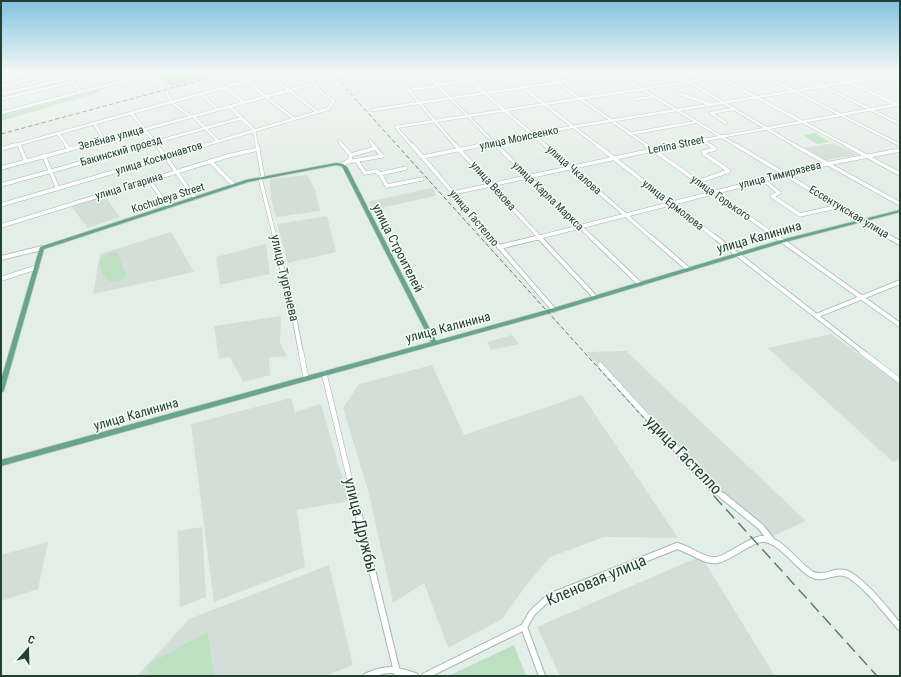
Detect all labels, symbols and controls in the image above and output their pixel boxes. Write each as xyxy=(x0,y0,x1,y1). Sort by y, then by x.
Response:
street label: Зелёная улица xyxy=(77,123,145,153)
street label: улица Моисеенко xyxy=(478,123,560,153)
street label: Бакинский проезд xyxy=(79,133,163,169)
street label: Lenina Street xyxy=(647,133,705,157)
street label: улица Космонавтов xyxy=(114,139,204,177)
street label: улица Чкалова xyxy=(544,143,604,197)
street label: улица Вехова xyxy=(468,159,518,213)
street label: улица Карла Маркса xyxy=(510,159,586,233)
street label: улица Тимирязева xyxy=(738,159,822,191)
street label: улица Гагарина xyxy=(94,170,164,202)
street label: улица Горького xyxy=(689,173,754,224)
street label: улица Ермолова xyxy=(640,177,706,233)
street label: Kochubeya Street xyxy=(130,180,206,216)
street label: Ессентукская улица xyxy=(807,183,891,241)
street label: улица Гастелло xyxy=(447,187,502,249)
street label: улица Строителей xyxy=(369,201,427,295)
street label: улица Калинина xyxy=(715,218,803,256)
street label: улица Тургенева xyxy=(268,233,302,323)
street label: улица Калинина xyxy=(404,308,492,346)
street label: улица Калинина xyxy=(92,395,180,433)
street label: удица Гастелло xyxy=(642,412,726,498)
street label: улица Дружбы xyxy=(340,476,382,574)
street label: Кленовая улица xyxy=(543,550,649,610)
north arrow xyxy=(8,629,48,669)
text: С xyxy=(26,633,36,647)

